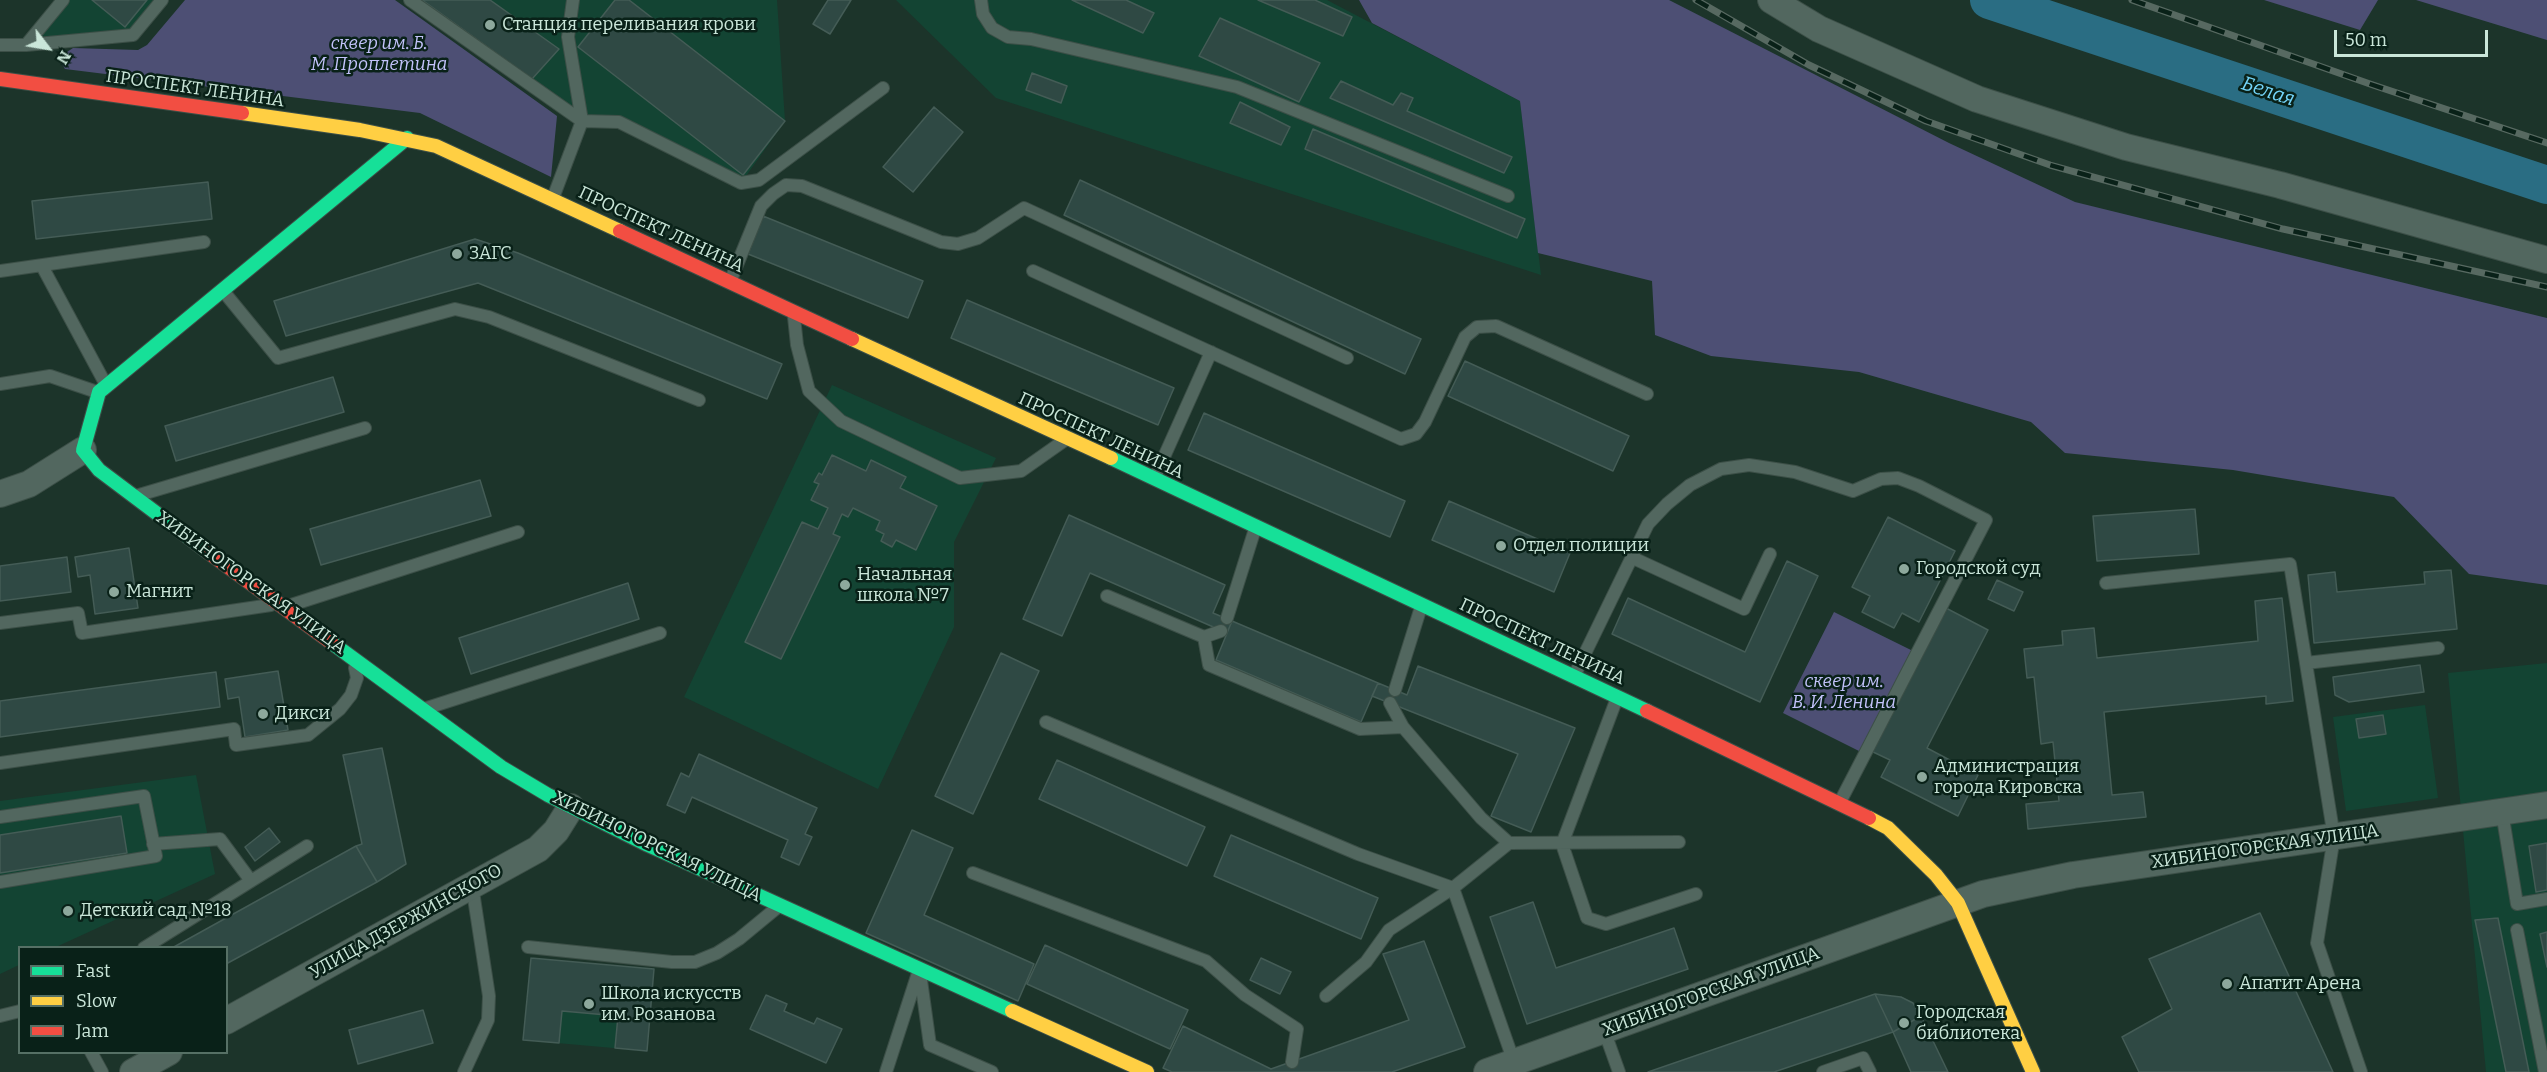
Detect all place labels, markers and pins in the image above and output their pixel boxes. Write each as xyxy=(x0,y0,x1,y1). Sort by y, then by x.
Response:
place label: Станция переливания крови xyxy=(502,14,756,36)
marker: Станция переливания крови xyxy=(483,18,497,32)
place label: ЗАГС xyxy=(469,243,512,265)
marker: ЗАГС xyxy=(450,247,464,261)
place label: Отдел полиции xyxy=(1513,535,1649,557)
marker: Отдел полиции xyxy=(1494,539,1508,553)
place label: Городской суд xyxy=(1916,558,2041,580)
marker: Городской суд xyxy=(1897,562,1911,576)
place label: Начальная школа №7 xyxy=(857,564,952,606)
marker: Начальная школа №7 xyxy=(838,578,852,592)
place label: Магнит xyxy=(126,581,193,603)
marker: Магнит xyxy=(107,585,121,599)
place label: Дикси xyxy=(275,703,330,725)
marker: Дикси xyxy=(256,707,270,721)
place label: Администрация города Кировска xyxy=(1934,756,2082,798)
marker: Администрация города Кировска xyxy=(1915,770,1929,784)
place label: Детский сад №18 xyxy=(80,900,232,922)
marker: Детский сад №18 xyxy=(61,904,75,918)
place label: Апатит Арена xyxy=(2239,973,2361,995)
marker: Апатит Арена xyxy=(2220,977,2234,991)
place label: Школа искусств им. Розанова xyxy=(601,983,741,1026)
marker: Школа искусств им. Розанова xyxy=(582,997,596,1011)
place label: Городская библиотека xyxy=(1916,1002,2020,1044)
marker: Городская библиотека xyxy=(1897,1016,1911,1030)

